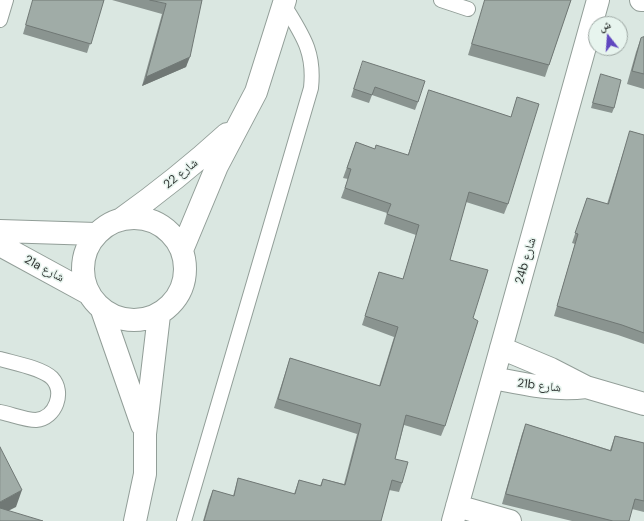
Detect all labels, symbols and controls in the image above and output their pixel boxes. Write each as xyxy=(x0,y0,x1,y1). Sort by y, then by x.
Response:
north arrow xyxy=(588,16,628,56)
text: ش xyxy=(597,17,612,34)
street label: شارع 22 xyxy=(161,156,201,192)
street label: 24b شارع xyxy=(513,236,539,286)
street label: 21a شارع xyxy=(22,253,66,285)
street label: 21b شارع xyxy=(516,376,562,396)

